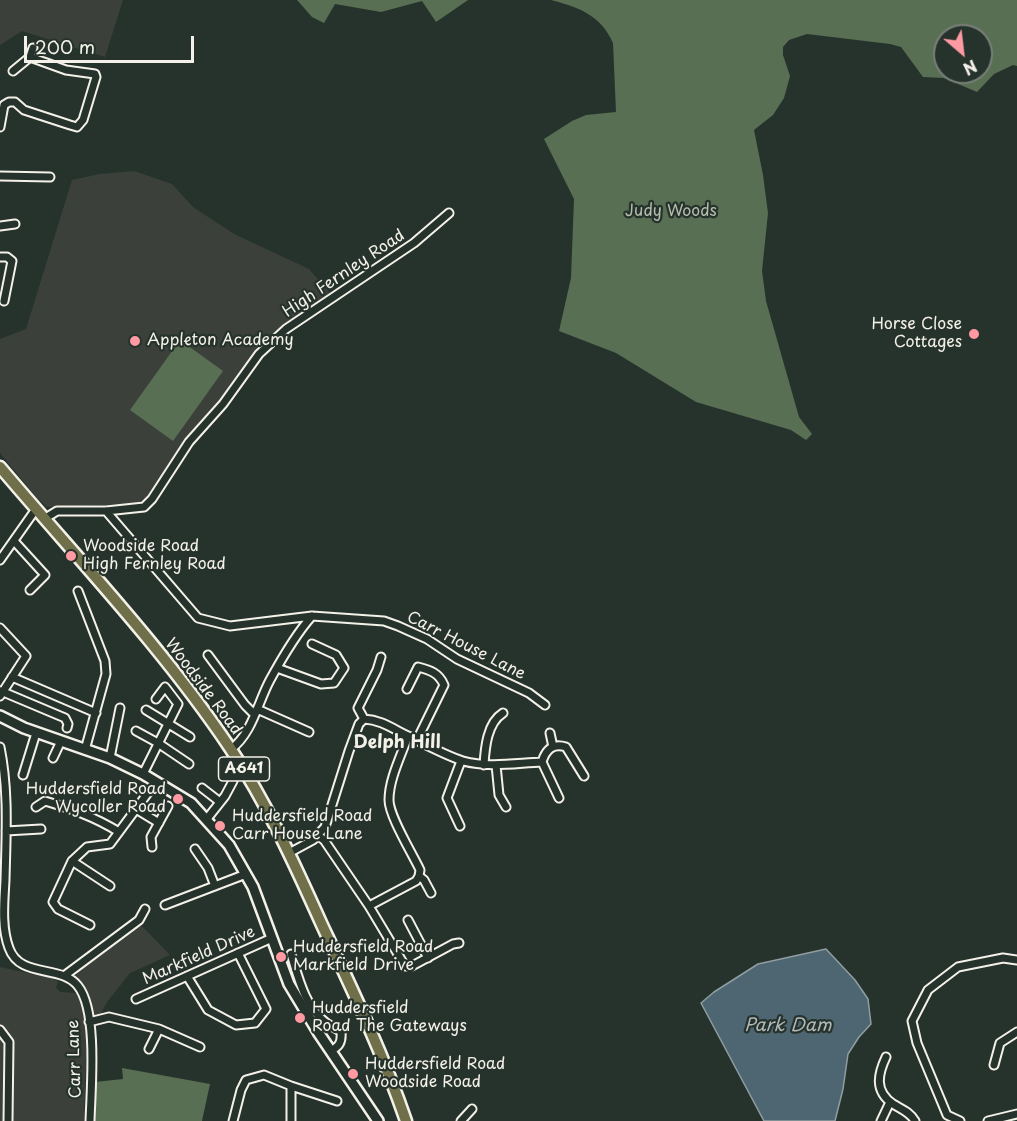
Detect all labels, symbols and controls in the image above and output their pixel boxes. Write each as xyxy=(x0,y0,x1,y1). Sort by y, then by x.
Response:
scale bar xyxy=(27,24,196,62)
north arrow xyxy=(933,24,993,84)
text: 200 m xyxy=(35,33,95,60)
text: N xyxy=(959,55,982,82)
park label: Judy Woods xyxy=(625,202,717,222)
street label: High Fernley Road xyxy=(279,226,409,322)
place label: Horse Close Cottages xyxy=(871,315,962,353)
marker: Horse Close Cottages xyxy=(967,327,981,341)
place label: Appleton Academy xyxy=(147,331,294,351)
marker: Appleton Academy xyxy=(128,334,142,348)
place label: Woodside Road High Fernley Road xyxy=(83,537,226,575)
marker: Woodside Road High Fernley Road xyxy=(64,549,78,563)
street label: Carr House Lane xyxy=(403,608,529,684)
street label: Woodside Road xyxy=(160,635,246,739)
district label: Delph Hill xyxy=(353,732,441,754)
road number: A641 xyxy=(218,757,270,781)
place label: Huddersfield Road Wycoller Road xyxy=(26,780,166,818)
marker: Huddersfield Road Wycoller Road xyxy=(171,792,185,806)
place label: Huddersfield Road Carr House Lane xyxy=(232,807,372,845)
marker: Huddersfield Road Carr House Lane xyxy=(213,819,227,833)
street label: Markfield Drive xyxy=(140,923,258,989)
place label: Huddersfield Road Markfield Drive xyxy=(293,938,433,976)
marker: Huddersfield Road Markfield Drive xyxy=(274,950,288,964)
place label: Huddersfield Road The Gateways xyxy=(312,999,467,1037)
marker: Huddersfield Road The Gateways xyxy=(293,1011,307,1025)
water label: Park Dam xyxy=(744,1015,832,1037)
street label: Carr Lane xyxy=(64,1019,86,1099)
place label: Huddersfield Road Woodside Road xyxy=(365,1055,505,1093)
marker: Huddersfield Road Woodside Road xyxy=(346,1067,360,1081)

